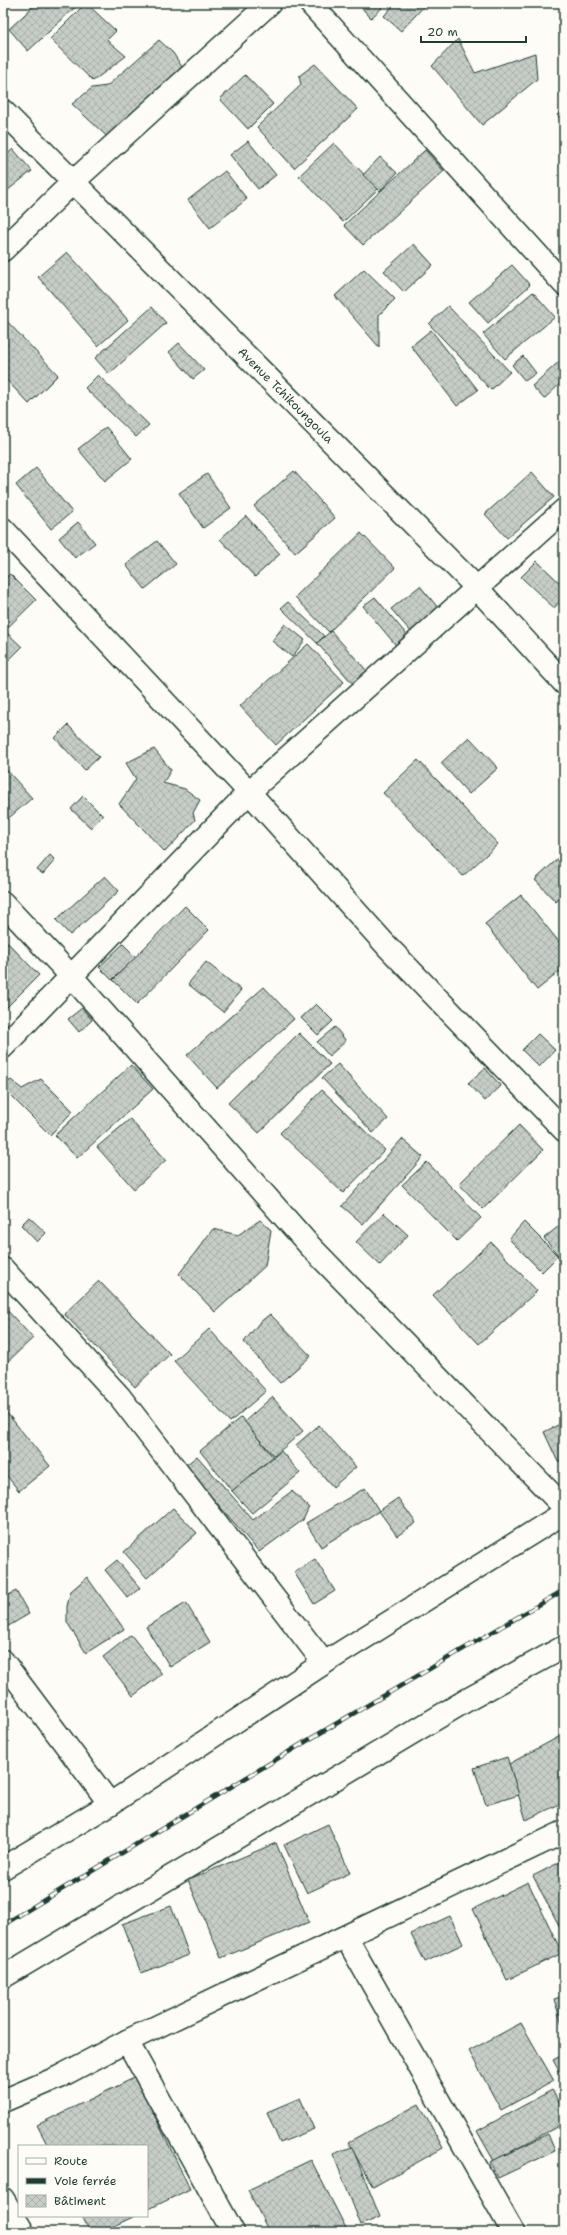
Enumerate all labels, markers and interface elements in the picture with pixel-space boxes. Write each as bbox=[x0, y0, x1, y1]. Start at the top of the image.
scale bar bbox=[421, 18, 526, 44]
text: 20 m bbox=[427, 24, 458, 40]
street label: Avenue Tchikoungoula bbox=[234, 344, 337, 447]
legend bbox=[18, 2145, 148, 2217]
text: Route bbox=[54, 2153, 88, 2169]
text: Voie ferrée bbox=[54, 2173, 117, 2189]
text: Bâtiment bbox=[54, 2193, 106, 2209]

